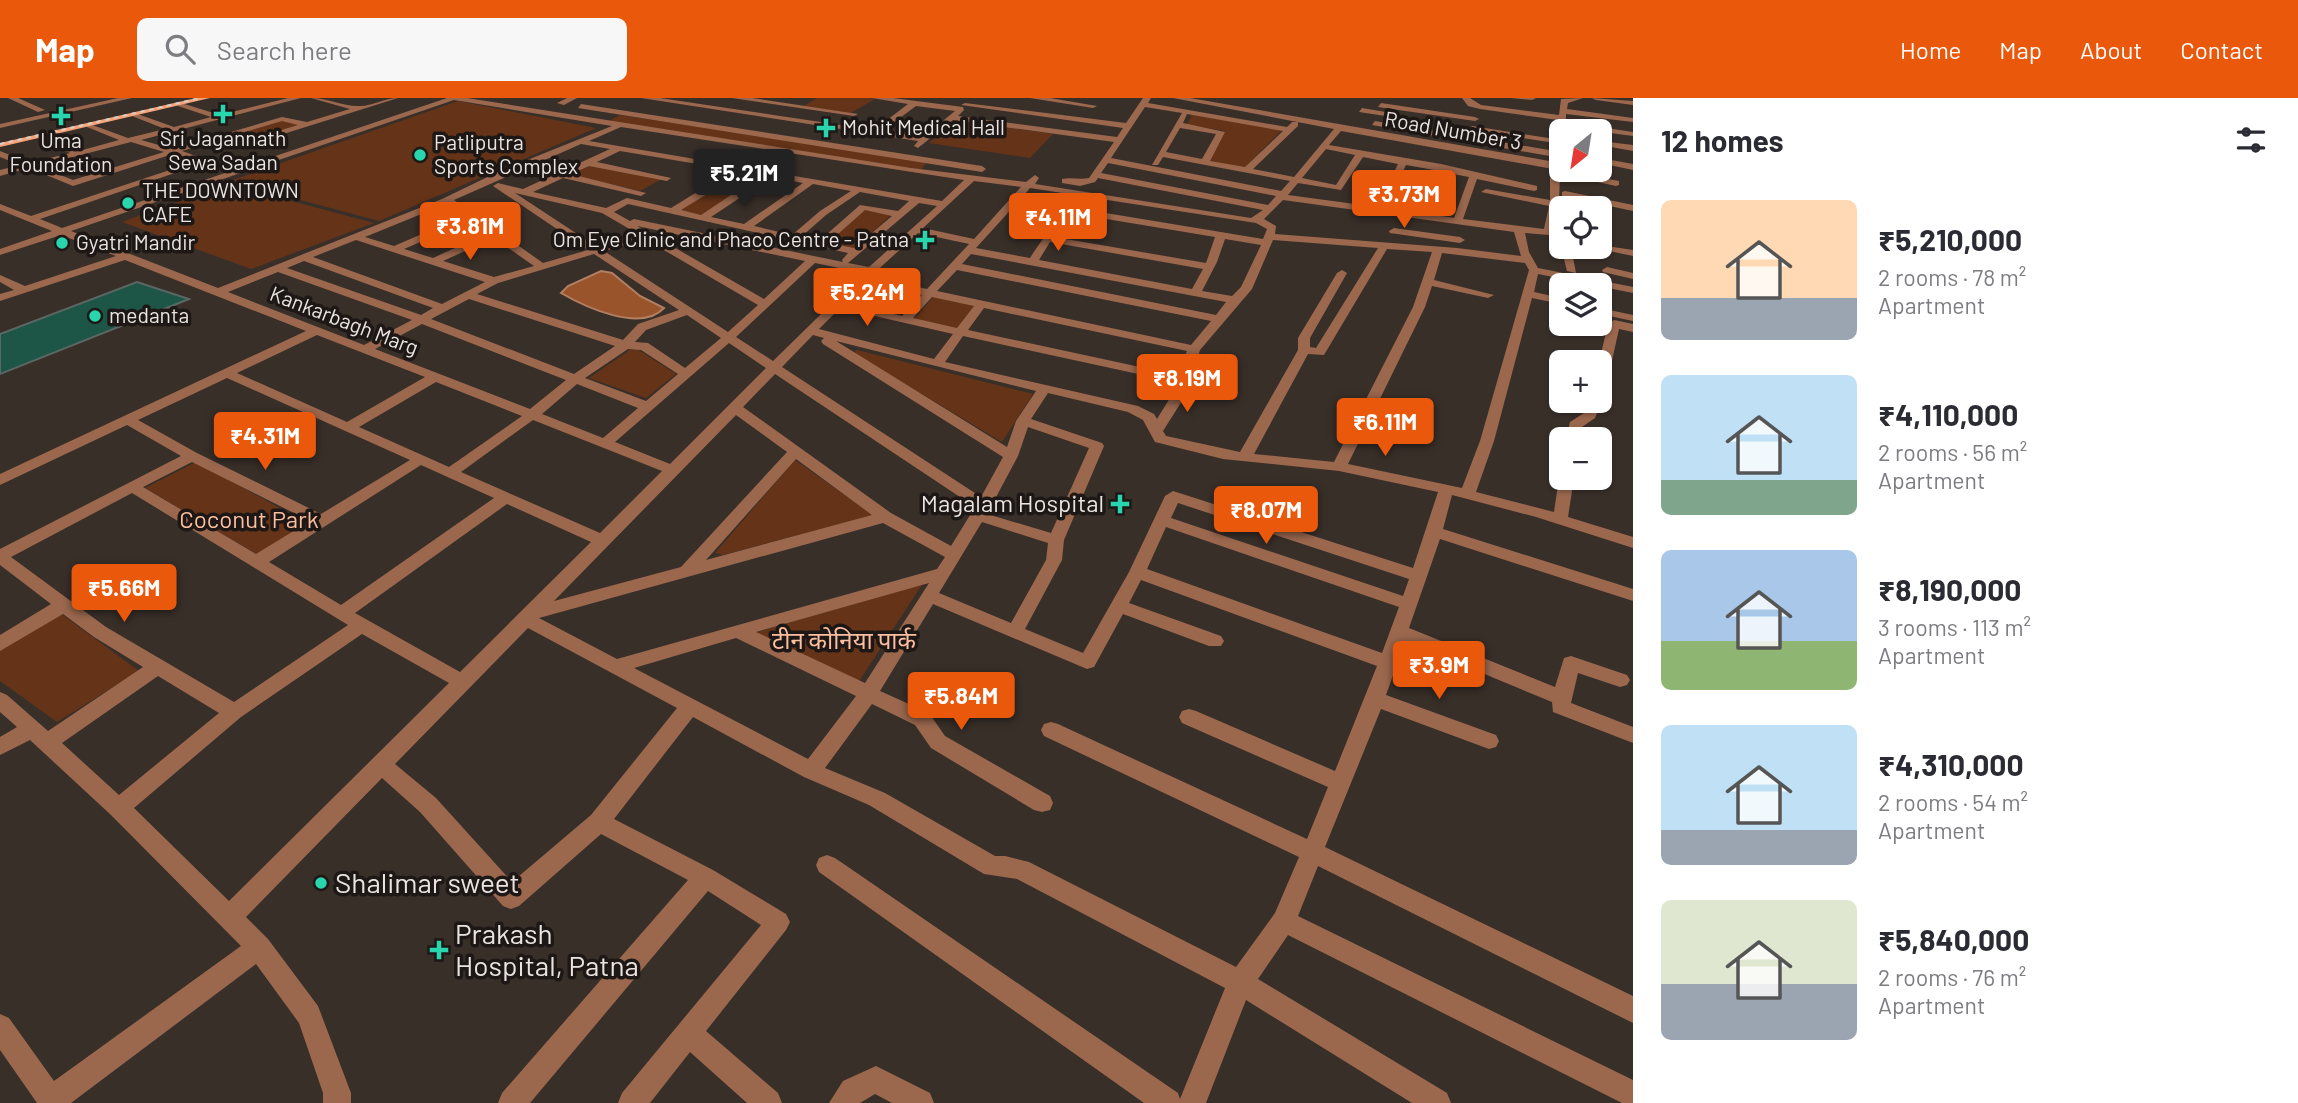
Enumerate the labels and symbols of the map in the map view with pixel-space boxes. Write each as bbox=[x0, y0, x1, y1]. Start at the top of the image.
marker: Sri Jagannath Sewa Sadan bbox=[213, 104, 233, 124]
street label: Road Number 3 bbox=[1383, 105, 1524, 154]
marker: Uma Foundation bbox=[51, 106, 71, 126]
place label: Mohit Medical Hall bbox=[842, 114, 1005, 139]
marker: Mohit Medical Hall bbox=[816, 118, 836, 138]
north arrow bbox=[1549, 119, 1612, 182]
place label: Sri Jagannath Sewa Sadan bbox=[160, 125, 286, 174]
place label: Uma Foundation bbox=[10, 127, 112, 176]
place label: Patliputra Sports Complex bbox=[434, 129, 578, 178]
marker: Patliputra Sports Complex bbox=[412, 147, 428, 163]
pin: ₹5.21M bbox=[687, 150, 801, 209]
pin: ₹3.73M bbox=[1347, 170, 1461, 230]
place label: THE DOWNTOWN CAFE bbox=[142, 177, 299, 226]
pin: ₹4.11M bbox=[1001, 194, 1115, 253]
marker: THE DOWNTOWN CAFE bbox=[120, 195, 136, 211]
pin: ₹3.81M bbox=[413, 202, 527, 262]
place label: Om Eye Clinic and Phaco Centre - Patna bbox=[553, 226, 909, 251]
place label: Gyatri Mandir bbox=[76, 229, 196, 254]
marker: Om Eye Clinic and Phaco Centre - Patna bbox=[915, 230, 935, 250]
marker: Gyatri Mandir bbox=[54, 235, 70, 251]
pin: ₹5.24M bbox=[810, 268, 924, 328]
street label: Kankarbagh Marg bbox=[267, 280, 422, 359]
place label: medanta bbox=[109, 302, 189, 327]
marker: medanta bbox=[87, 308, 103, 324]
pin: ₹8.19M bbox=[1130, 354, 1244, 414]
pin: ₹6.11M bbox=[1328, 398, 1442, 458]
pin: ₹4.31M bbox=[208, 412, 322, 472]
pin: ₹8.07M bbox=[1209, 486, 1323, 546]
place label: Magalam Hospital bbox=[921, 488, 1104, 517]
marker: Magalam Hospital bbox=[1110, 494, 1130, 514]
park label: Coconut Park bbox=[179, 504, 319, 533]
pin: ₹5.66M bbox=[67, 564, 181, 624]
park label: टीन कोनिया पार्क bbox=[772, 625, 916, 654]
pin: ₹3.9M bbox=[1390, 642, 1488, 701]
pin: ₹5.84M bbox=[904, 672, 1018, 732]
place label: Shalimar sweet bbox=[335, 865, 520, 899]
marker: Shalimar sweet bbox=[313, 875, 329, 891]
place label: Prakash Hospital, Patna bbox=[455, 916, 639, 982]
marker: Prakash Hospital, Patna bbox=[429, 940, 449, 960]

